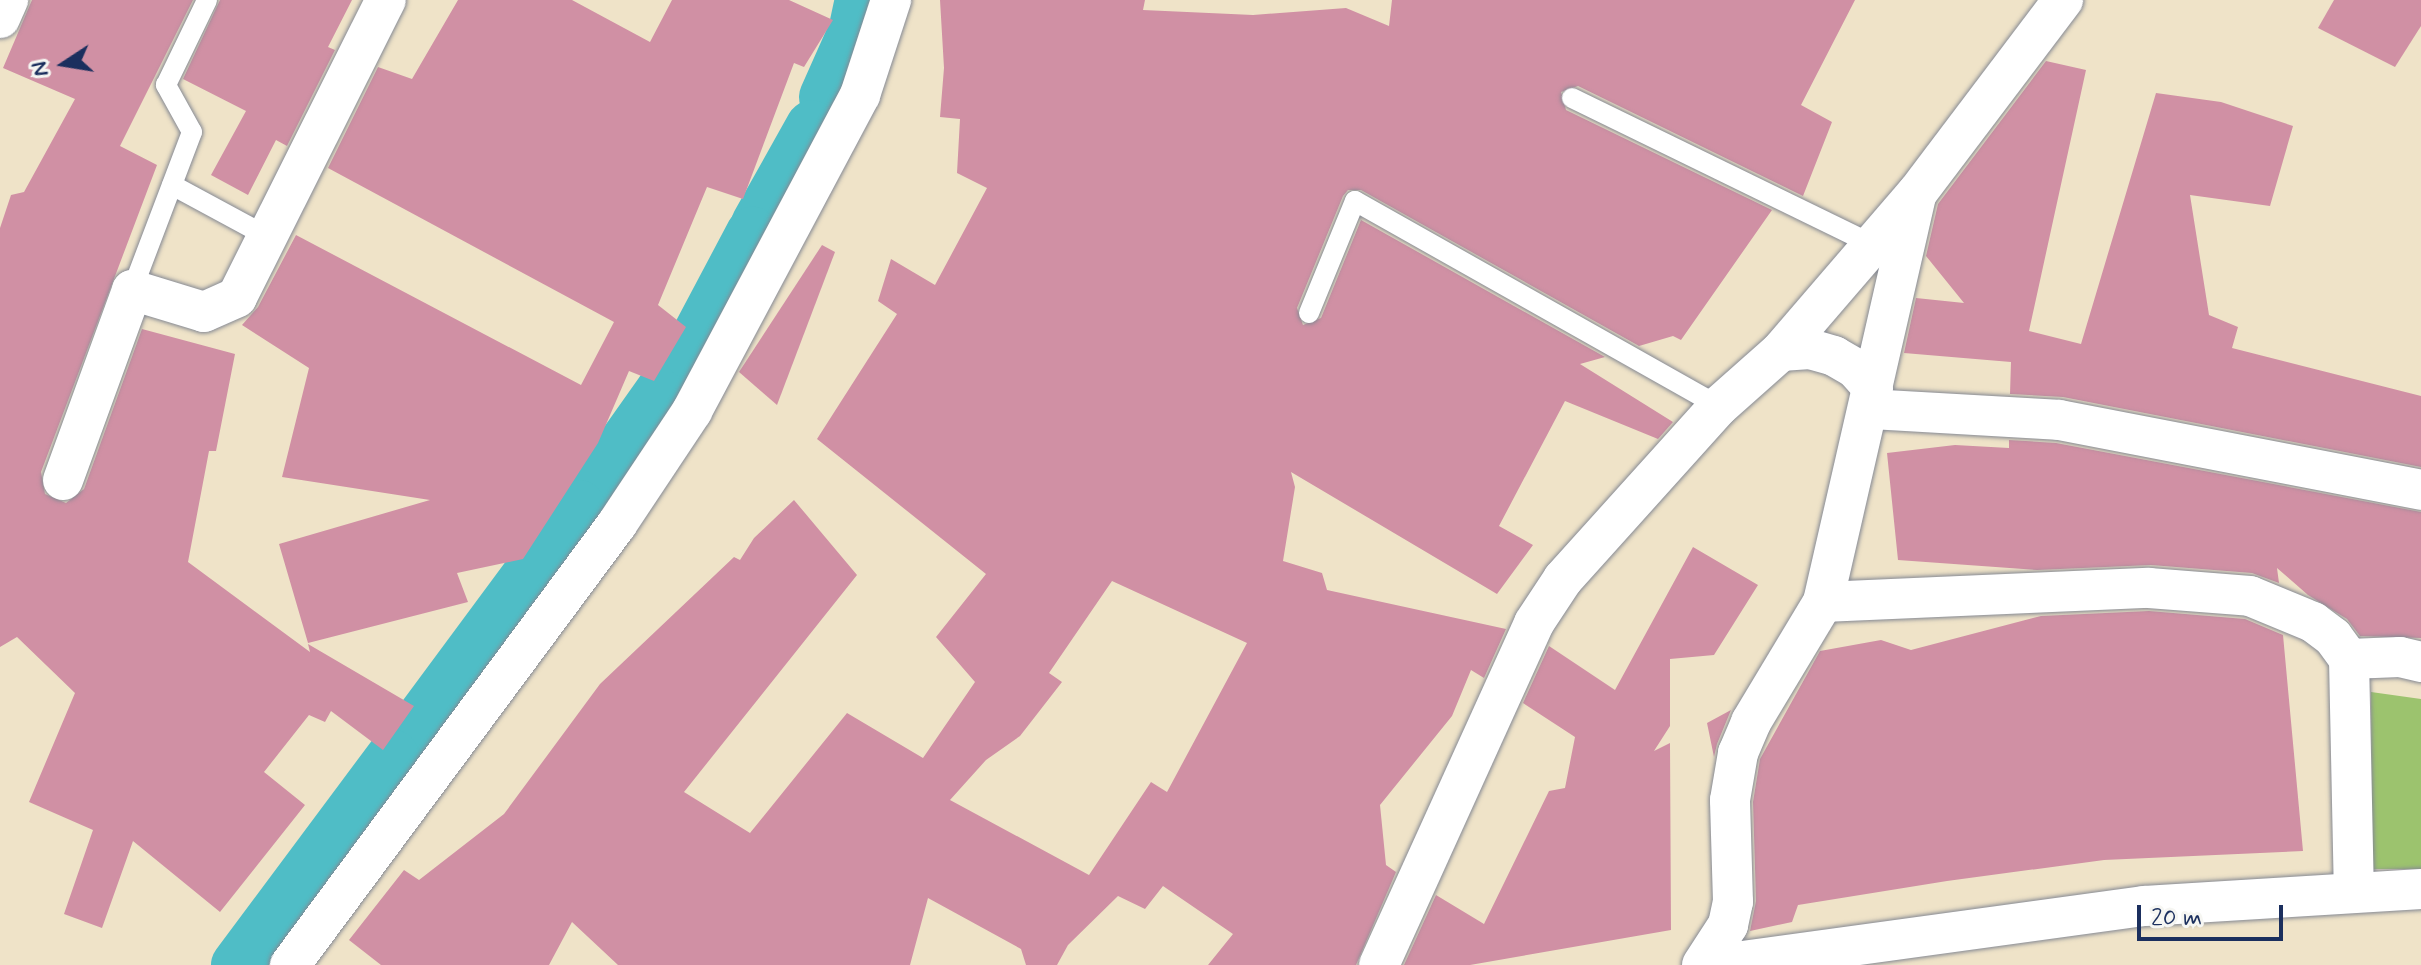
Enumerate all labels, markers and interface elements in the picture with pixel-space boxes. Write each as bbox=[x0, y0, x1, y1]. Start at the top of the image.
north arrow bbox=[24, 24, 104, 104]
text: N bbox=[25, 59, 56, 79]
scale bar bbox=[2141, 889, 2287, 939]
text: 20 m bbox=[2151, 903, 2202, 934]

